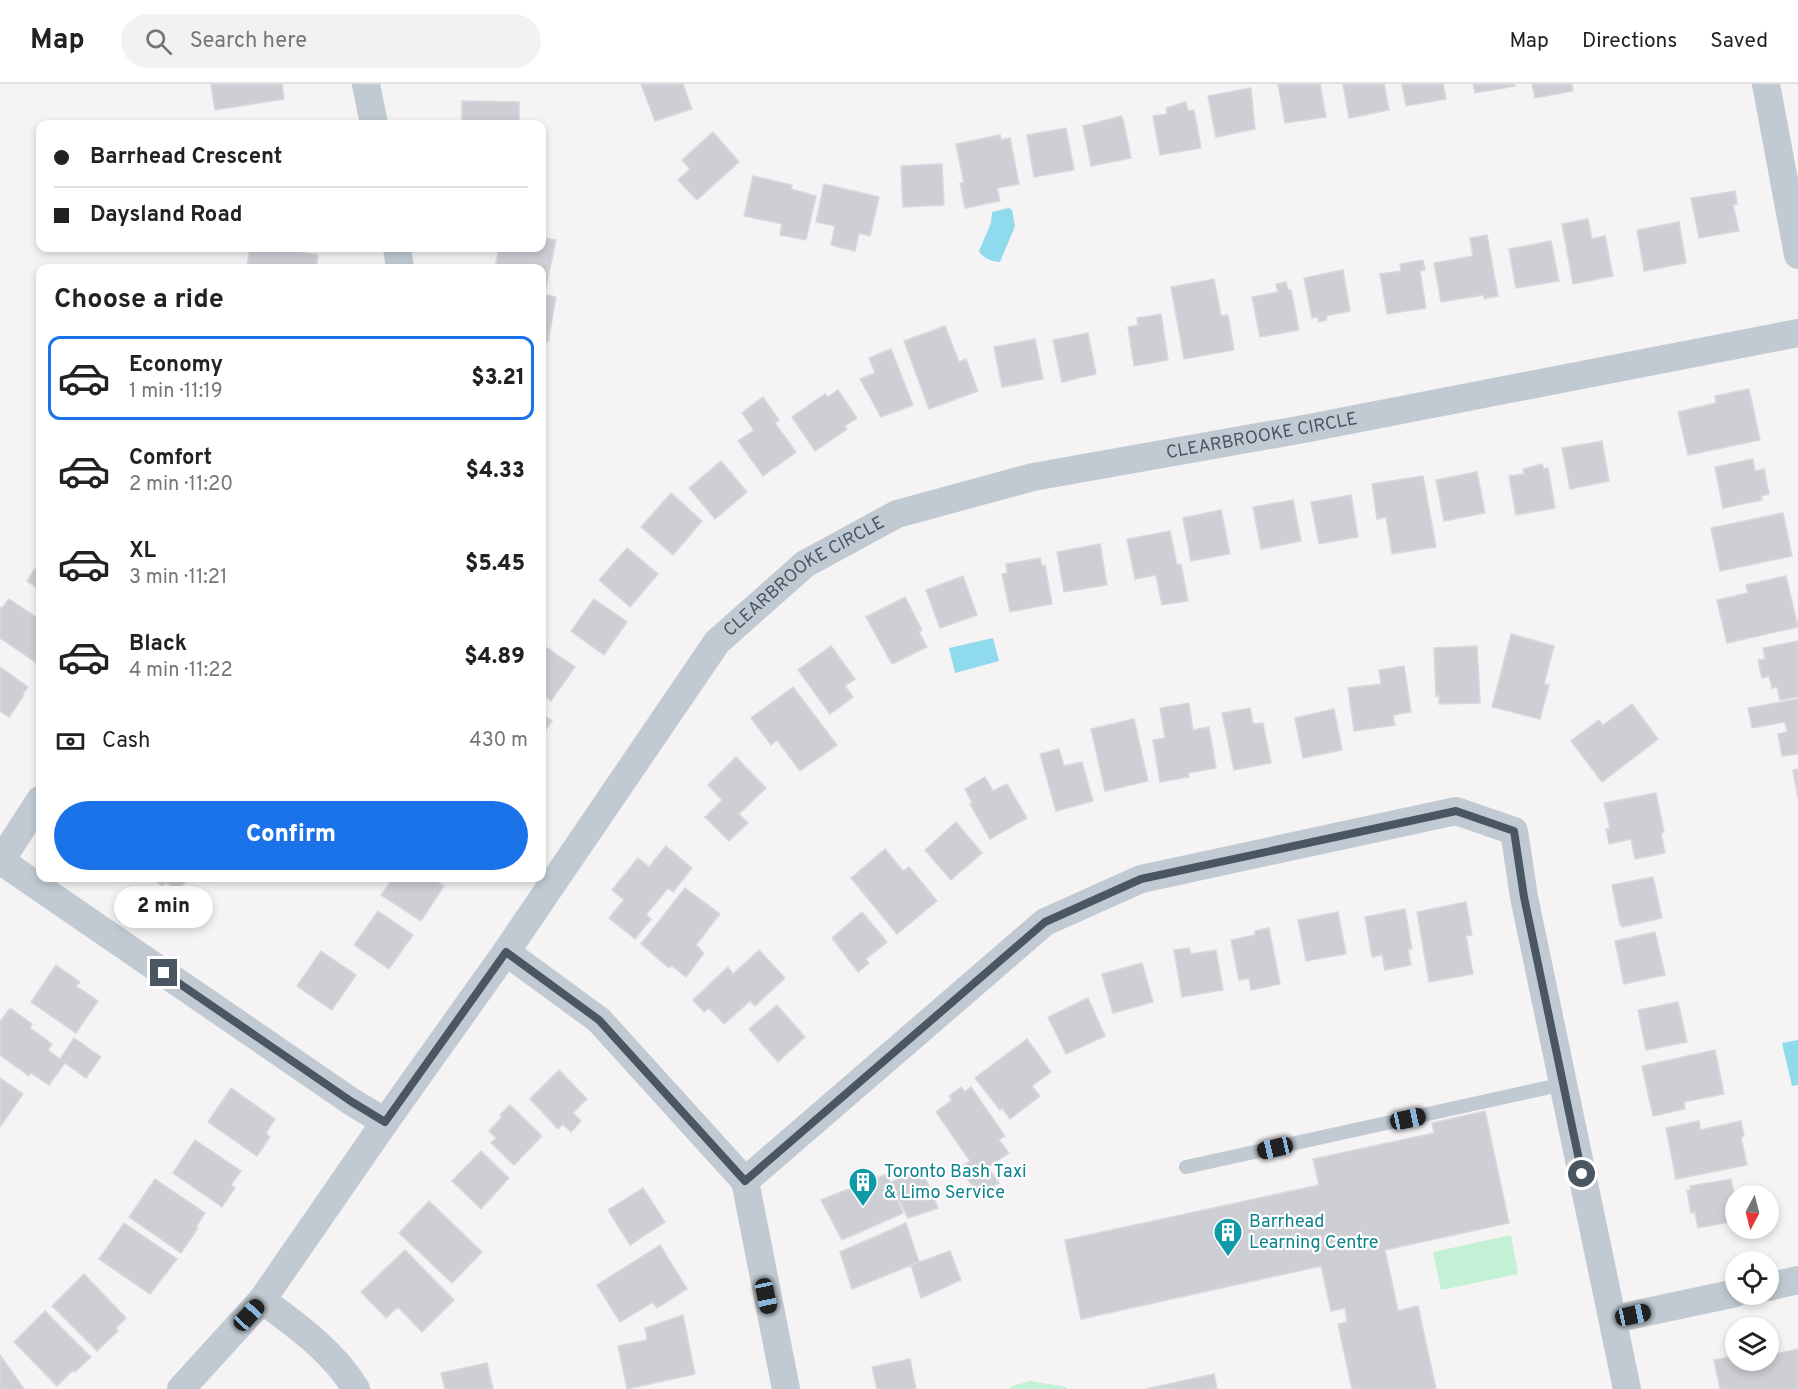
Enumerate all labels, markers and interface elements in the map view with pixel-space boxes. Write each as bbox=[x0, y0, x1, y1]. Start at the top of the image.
search box bbox=[121, 14, 541, 68]
text: Map bbox=[30, 23, 85, 59]
icon: search bbox=[142, 25, 175, 58]
text: Search here bbox=[190, 28, 307, 55]
text: Map bbox=[1509, 28, 1549, 55]
text: Directions bbox=[1582, 28, 1677, 55]
text: Saved bbox=[1710, 28, 1768, 55]
text: Barrhead Crescent bbox=[90, 144, 282, 171]
text: Daysland Road bbox=[90, 202, 242, 229]
text: Choose a ride bbox=[54, 283, 224, 317]
icon: car bbox=[57, 351, 111, 405]
text: Economy bbox=[129, 352, 223, 379]
text: $3.21 bbox=[471, 365, 525, 392]
text: 1 min · 11:19 bbox=[129, 379, 223, 405]
street label: CLEARBROOKE CIRCLE bbox=[1164, 407, 1359, 465]
icon: car bbox=[57, 444, 111, 498]
text: Comfort bbox=[129, 445, 212, 472]
text: $4.33 bbox=[466, 458, 525, 485]
text: 2 min · 11:20 bbox=[129, 472, 233, 498]
street label: CLEARBROOKE CIRCLE bbox=[719, 511, 889, 642]
icon: car bbox=[57, 537, 111, 591]
text: XL bbox=[129, 538, 156, 565]
text: $5.45 bbox=[465, 551, 525, 578]
text: 3 min · 11:21 bbox=[129, 565, 228, 591]
icon: car bbox=[57, 630, 111, 684]
text: Black bbox=[129, 631, 187, 658]
text: $4.89 bbox=[464, 644, 525, 671]
text: 4 min · 11:22 bbox=[129, 658, 233, 684]
icon: cash bbox=[54, 725, 87, 758]
text: Cash bbox=[102, 728, 151, 755]
text: 430 m bbox=[469, 728, 528, 754]
button: Confirm bbox=[54, 801, 528, 870]
callout: 2 min bbox=[114, 886, 213, 928]
text: 2 min bbox=[137, 894, 190, 920]
route end bbox=[150, 959, 177, 986]
car bbox=[1389, 1106, 1427, 1132]
car bbox=[1255, 1135, 1295, 1161]
route start bbox=[1568, 1160, 1595, 1187]
place label: Toronto Bash Taxi & Limo Service bbox=[884, 1161, 1027, 1205]
building icon: Toronto Bash Taxi & Limo Service bbox=[847, 1166, 879, 1208]
north arrow bbox=[1725, 1185, 1779, 1239]
map controls bbox=[1725, 1185, 1779, 1371]
place label: Barrhead Learning Centre bbox=[1249, 1211, 1379, 1255]
building icon: Barrhead Learning Centre bbox=[1212, 1216, 1244, 1258]
button: locate bbox=[1725, 1251, 1779, 1305]
car bbox=[753, 1277, 779, 1315]
car bbox=[230, 1296, 268, 1334]
car bbox=[1614, 1302, 1652, 1328]
button: layers bbox=[1725, 1317, 1779, 1371]

